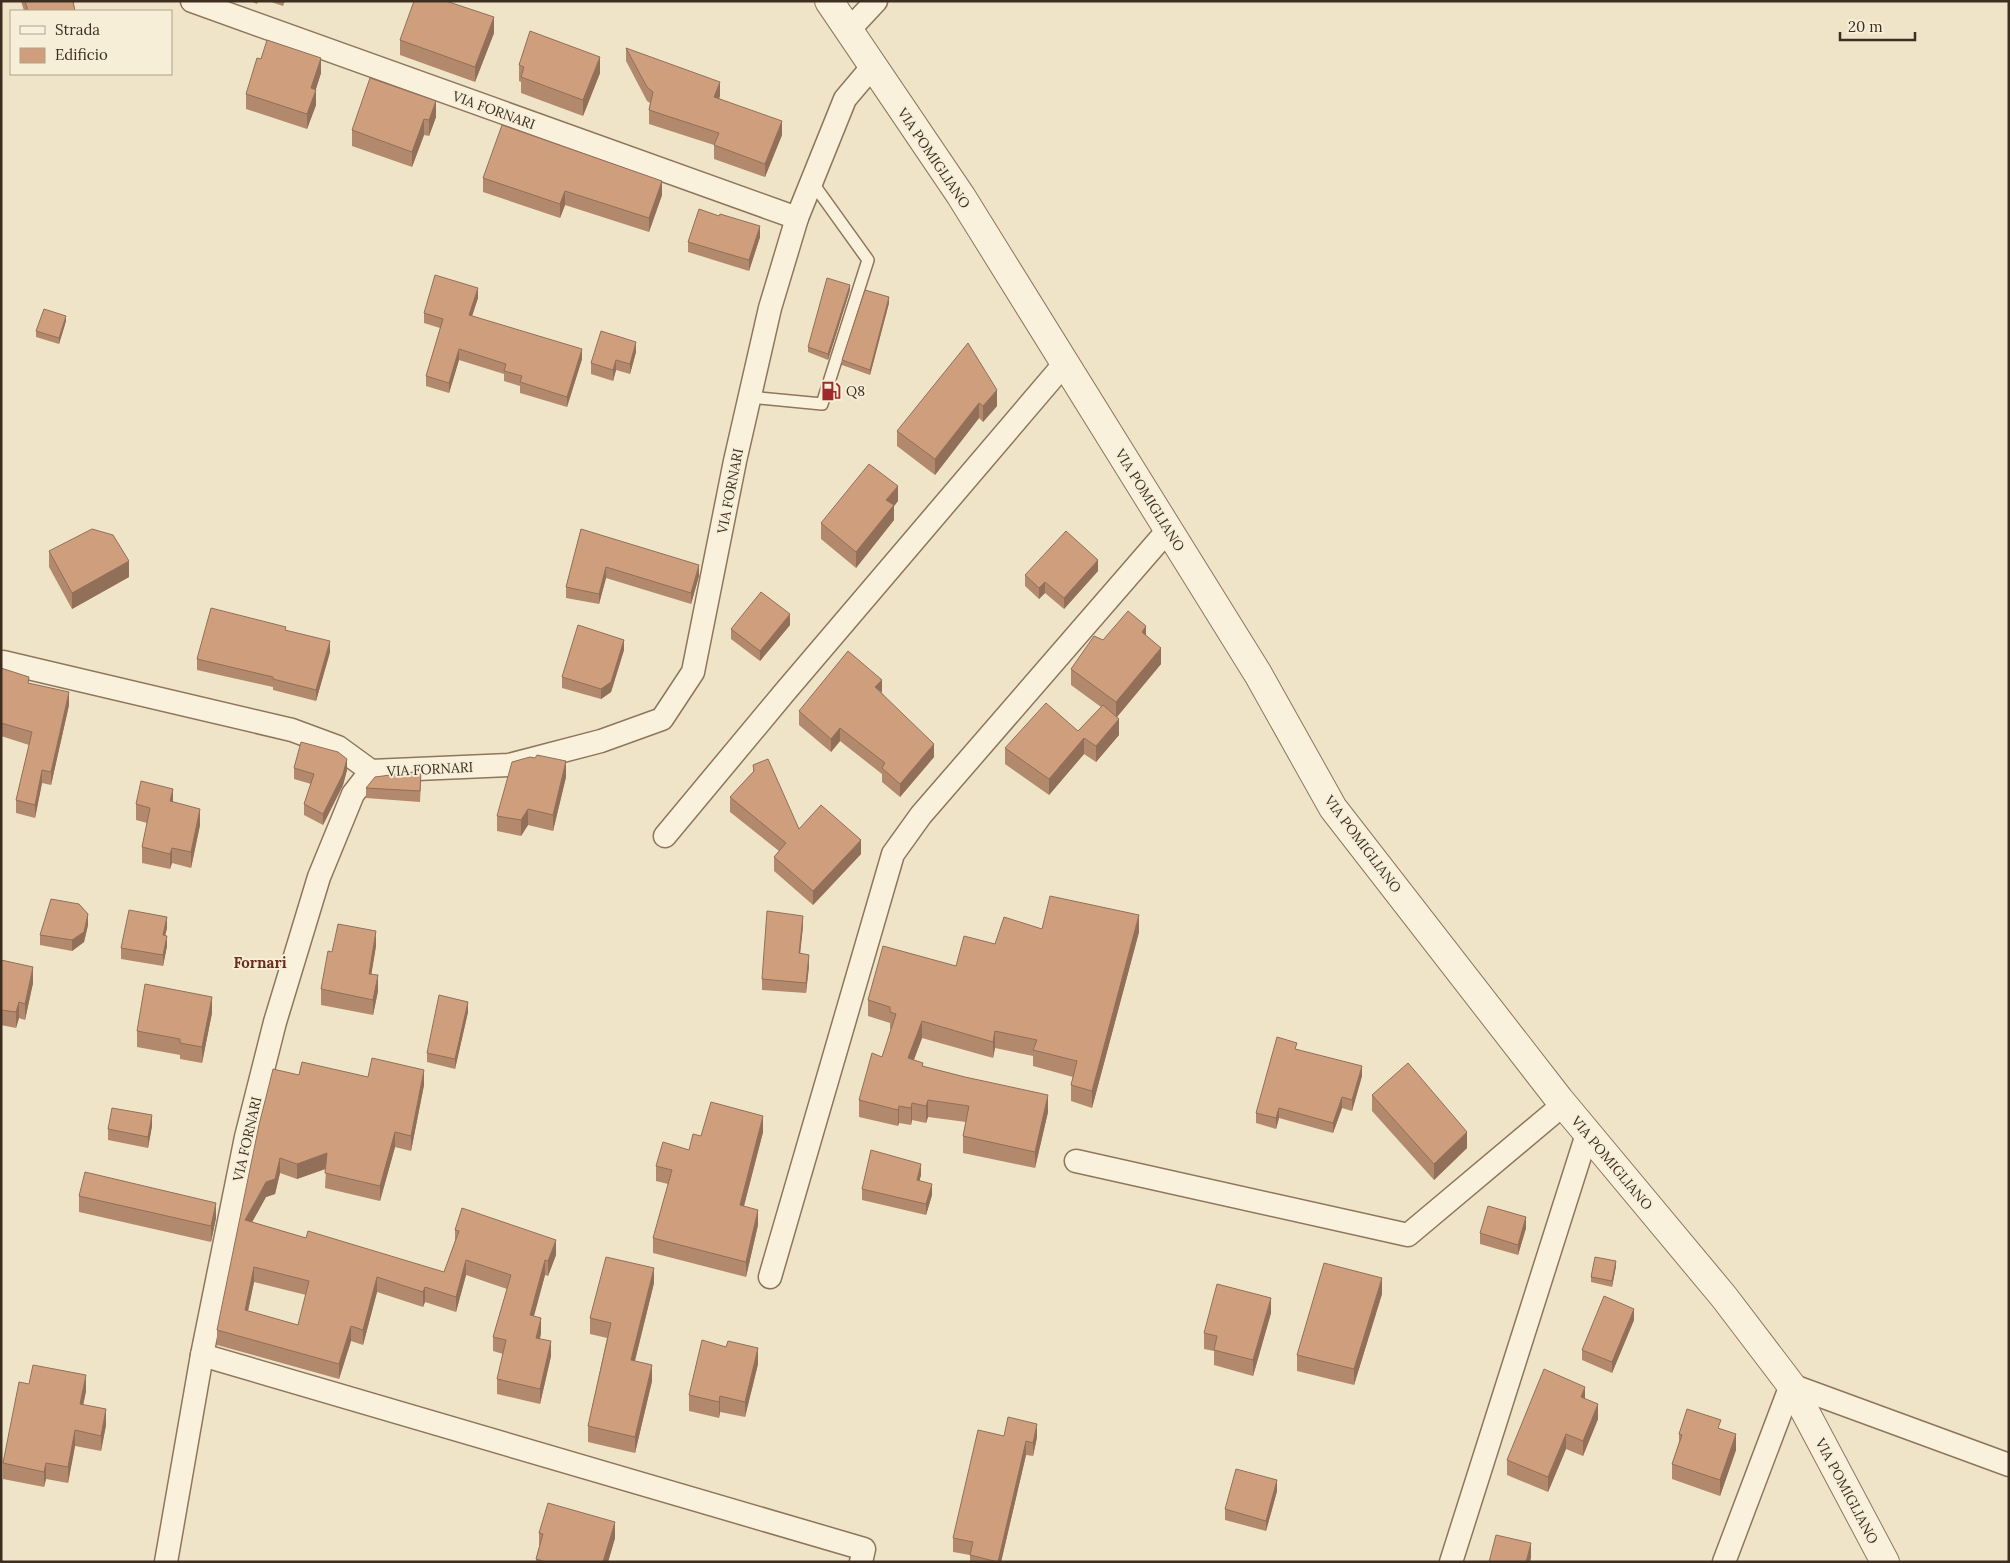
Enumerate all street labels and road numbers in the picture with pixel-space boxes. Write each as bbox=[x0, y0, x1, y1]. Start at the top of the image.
street label: VIA FORNARI bbox=[449, 86, 538, 133]
street label: VIA POMIGLIANO bbox=[893, 104, 974, 212]
street label: VIA POMIGLIANO bbox=[1111, 445, 1189, 554]
street label: VIA FORNARI bbox=[713, 447, 747, 536]
street label: VIA FORNARI bbox=[385, 758, 474, 780]
street label: VIA POMIGLIANO bbox=[1320, 791, 1405, 896]
street label: VIA FORNARI bbox=[228, 1095, 266, 1184]
street label: VIA POMIGLIANO bbox=[1567, 1112, 1657, 1214]
street label: VIA POMIGLIANO bbox=[1811, 1434, 1882, 1547]

